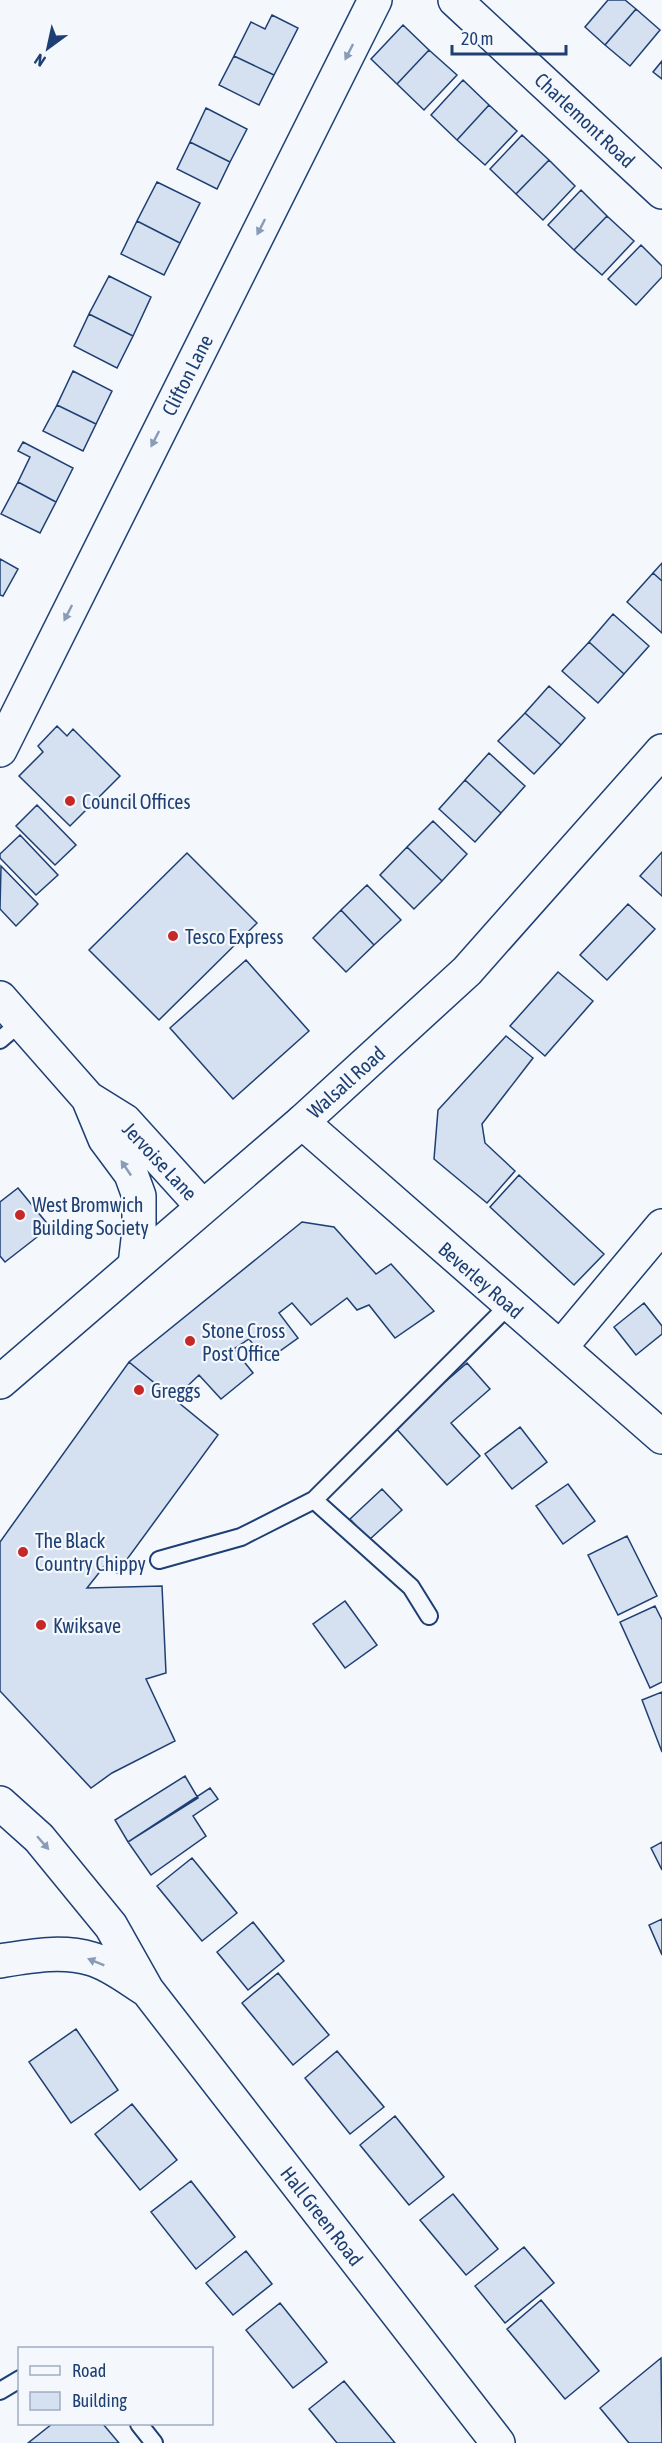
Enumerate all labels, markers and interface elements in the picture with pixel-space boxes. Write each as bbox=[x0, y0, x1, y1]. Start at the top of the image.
north arrow bbox=[18, 18, 78, 78]
scale bar bbox=[452, 18, 566, 56]
text: 20 m bbox=[461, 28, 493, 49]
one-way arrow bbox=[344, 44, 353, 61]
text: N bbox=[31, 50, 49, 71]
street label: Charlemont Road bbox=[530, 68, 640, 172]
one-way arrow bbox=[257, 218, 266, 235]
street label: Clifton Lane bbox=[157, 331, 217, 419]
one-way arrow bbox=[151, 430, 160, 447]
one-way arrow bbox=[64, 605, 73, 622]
place label: Council Offices bbox=[82, 790, 190, 813]
marker: Council Offices bbox=[63, 794, 77, 808]
place label: Tesco Express bbox=[185, 925, 283, 948]
marker: Tesco Express bbox=[166, 929, 180, 943]
street label: Walsall Road bbox=[302, 1041, 390, 1123]
street label: Jervoise Lane bbox=[118, 1117, 202, 1205]
one-way arrow bbox=[121, 1160, 132, 1176]
place label: West Bromwich Building Society bbox=[32, 1193, 149, 1239]
marker: West Bromwich Building Society bbox=[13, 1208, 27, 1222]
street label: Beverley Road bbox=[434, 1237, 528, 1323]
place label: Stone Cross Post Office bbox=[202, 1319, 285, 1365]
marker: Stone Cross Post Office bbox=[183, 1334, 197, 1348]
place label: Greggs bbox=[151, 1379, 200, 1402]
marker: Greggs bbox=[132, 1383, 146, 1397]
place label: The Black Country Chippy bbox=[35, 1529, 146, 1575]
marker: The Black Country Chippy bbox=[16, 1545, 30, 1559]
place label: Kwiksave bbox=[53, 1614, 121, 1637]
marker: Kwiksave bbox=[34, 1618, 48, 1632]
one-way arrow bbox=[36, 1835, 49, 1850]
one-way arrow bbox=[86, 1957, 104, 1967]
street label: Hall Green Road bbox=[276, 2162, 368, 2270]
legend bbox=[18, 2347, 213, 2425]
text: Road bbox=[72, 2360, 106, 2381]
text: Building bbox=[72, 2390, 127, 2411]

